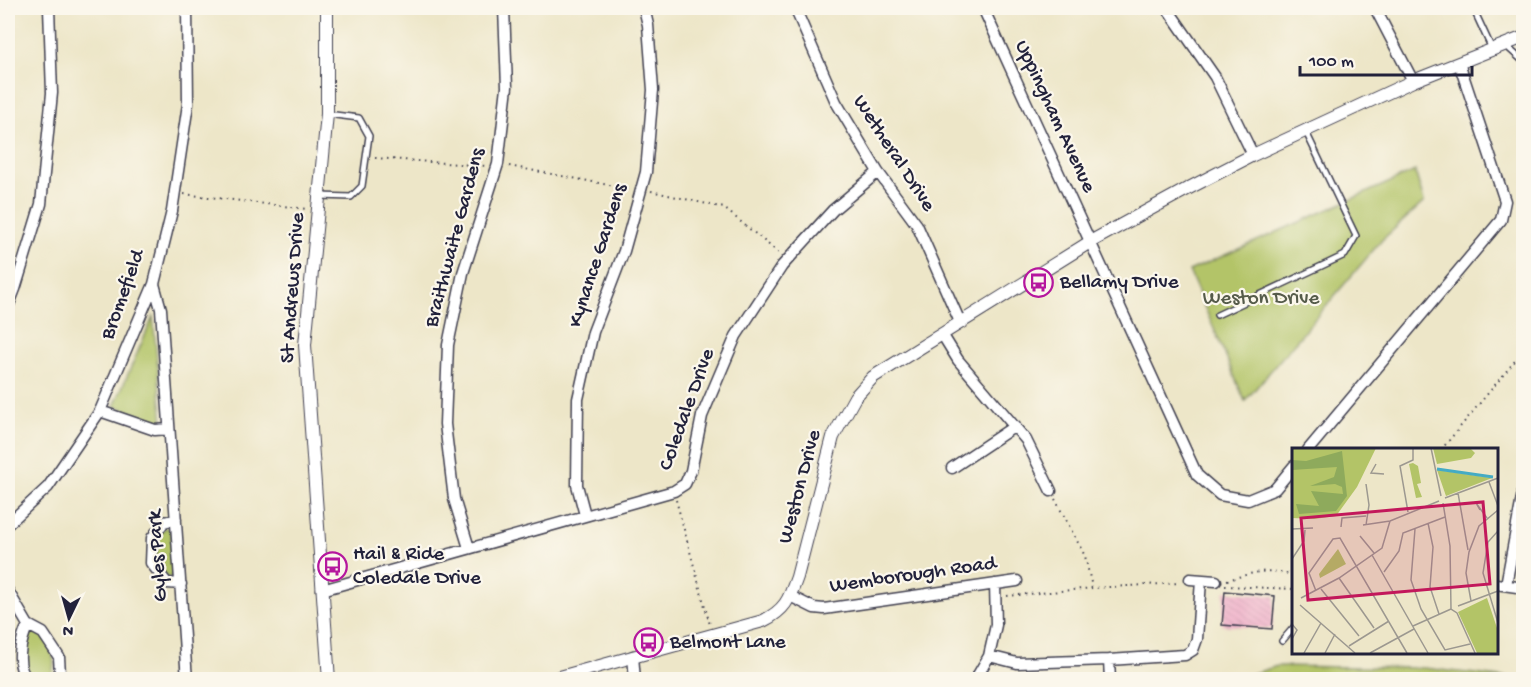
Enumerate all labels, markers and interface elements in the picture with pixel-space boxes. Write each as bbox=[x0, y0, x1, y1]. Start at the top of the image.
street label: Uppingham Avenue bbox=[1008, 37, 1101, 198]
scale bar bbox=[1300, 39, 1472, 77]
text: 100 m bbox=[1308, 52, 1354, 73]
street label: Wetheral Drive bbox=[846, 91, 941, 218]
street label: Braithwaite Gardens bbox=[420, 145, 492, 331]
street label: Kynance Gardens bbox=[564, 180, 634, 331]
street label: St Andrews Drive bbox=[276, 211, 312, 364]
street label: Bromefield bbox=[96, 245, 152, 344]
bus stop icon: Bellamy Drive bbox=[1023, 267, 1055, 299]
place label: Bellamy Drive bbox=[1059, 271, 1180, 296]
park label: Weston Drive bbox=[1203, 287, 1320, 312]
street label: Coledale Drive bbox=[654, 345, 722, 474]
street label: Weston Drive bbox=[774, 426, 828, 547]
inset map bbox=[1292, 448, 1498, 654]
street label: Gyles Park bbox=[143, 507, 175, 603]
place label: Hail & Ride Coledale Drive bbox=[353, 543, 482, 592]
bus stop icon: Hail & Ride Coledale Drive bbox=[316, 551, 348, 583]
street label: Wemborough Road bbox=[828, 552, 1000, 600]
north arrow bbox=[39, 588, 99, 648]
text: N bbox=[61, 619, 74, 639]
bus stop icon: Belmont Lane bbox=[633, 627, 665, 659]
place label: Belmont Lane bbox=[669, 631, 787, 656]

